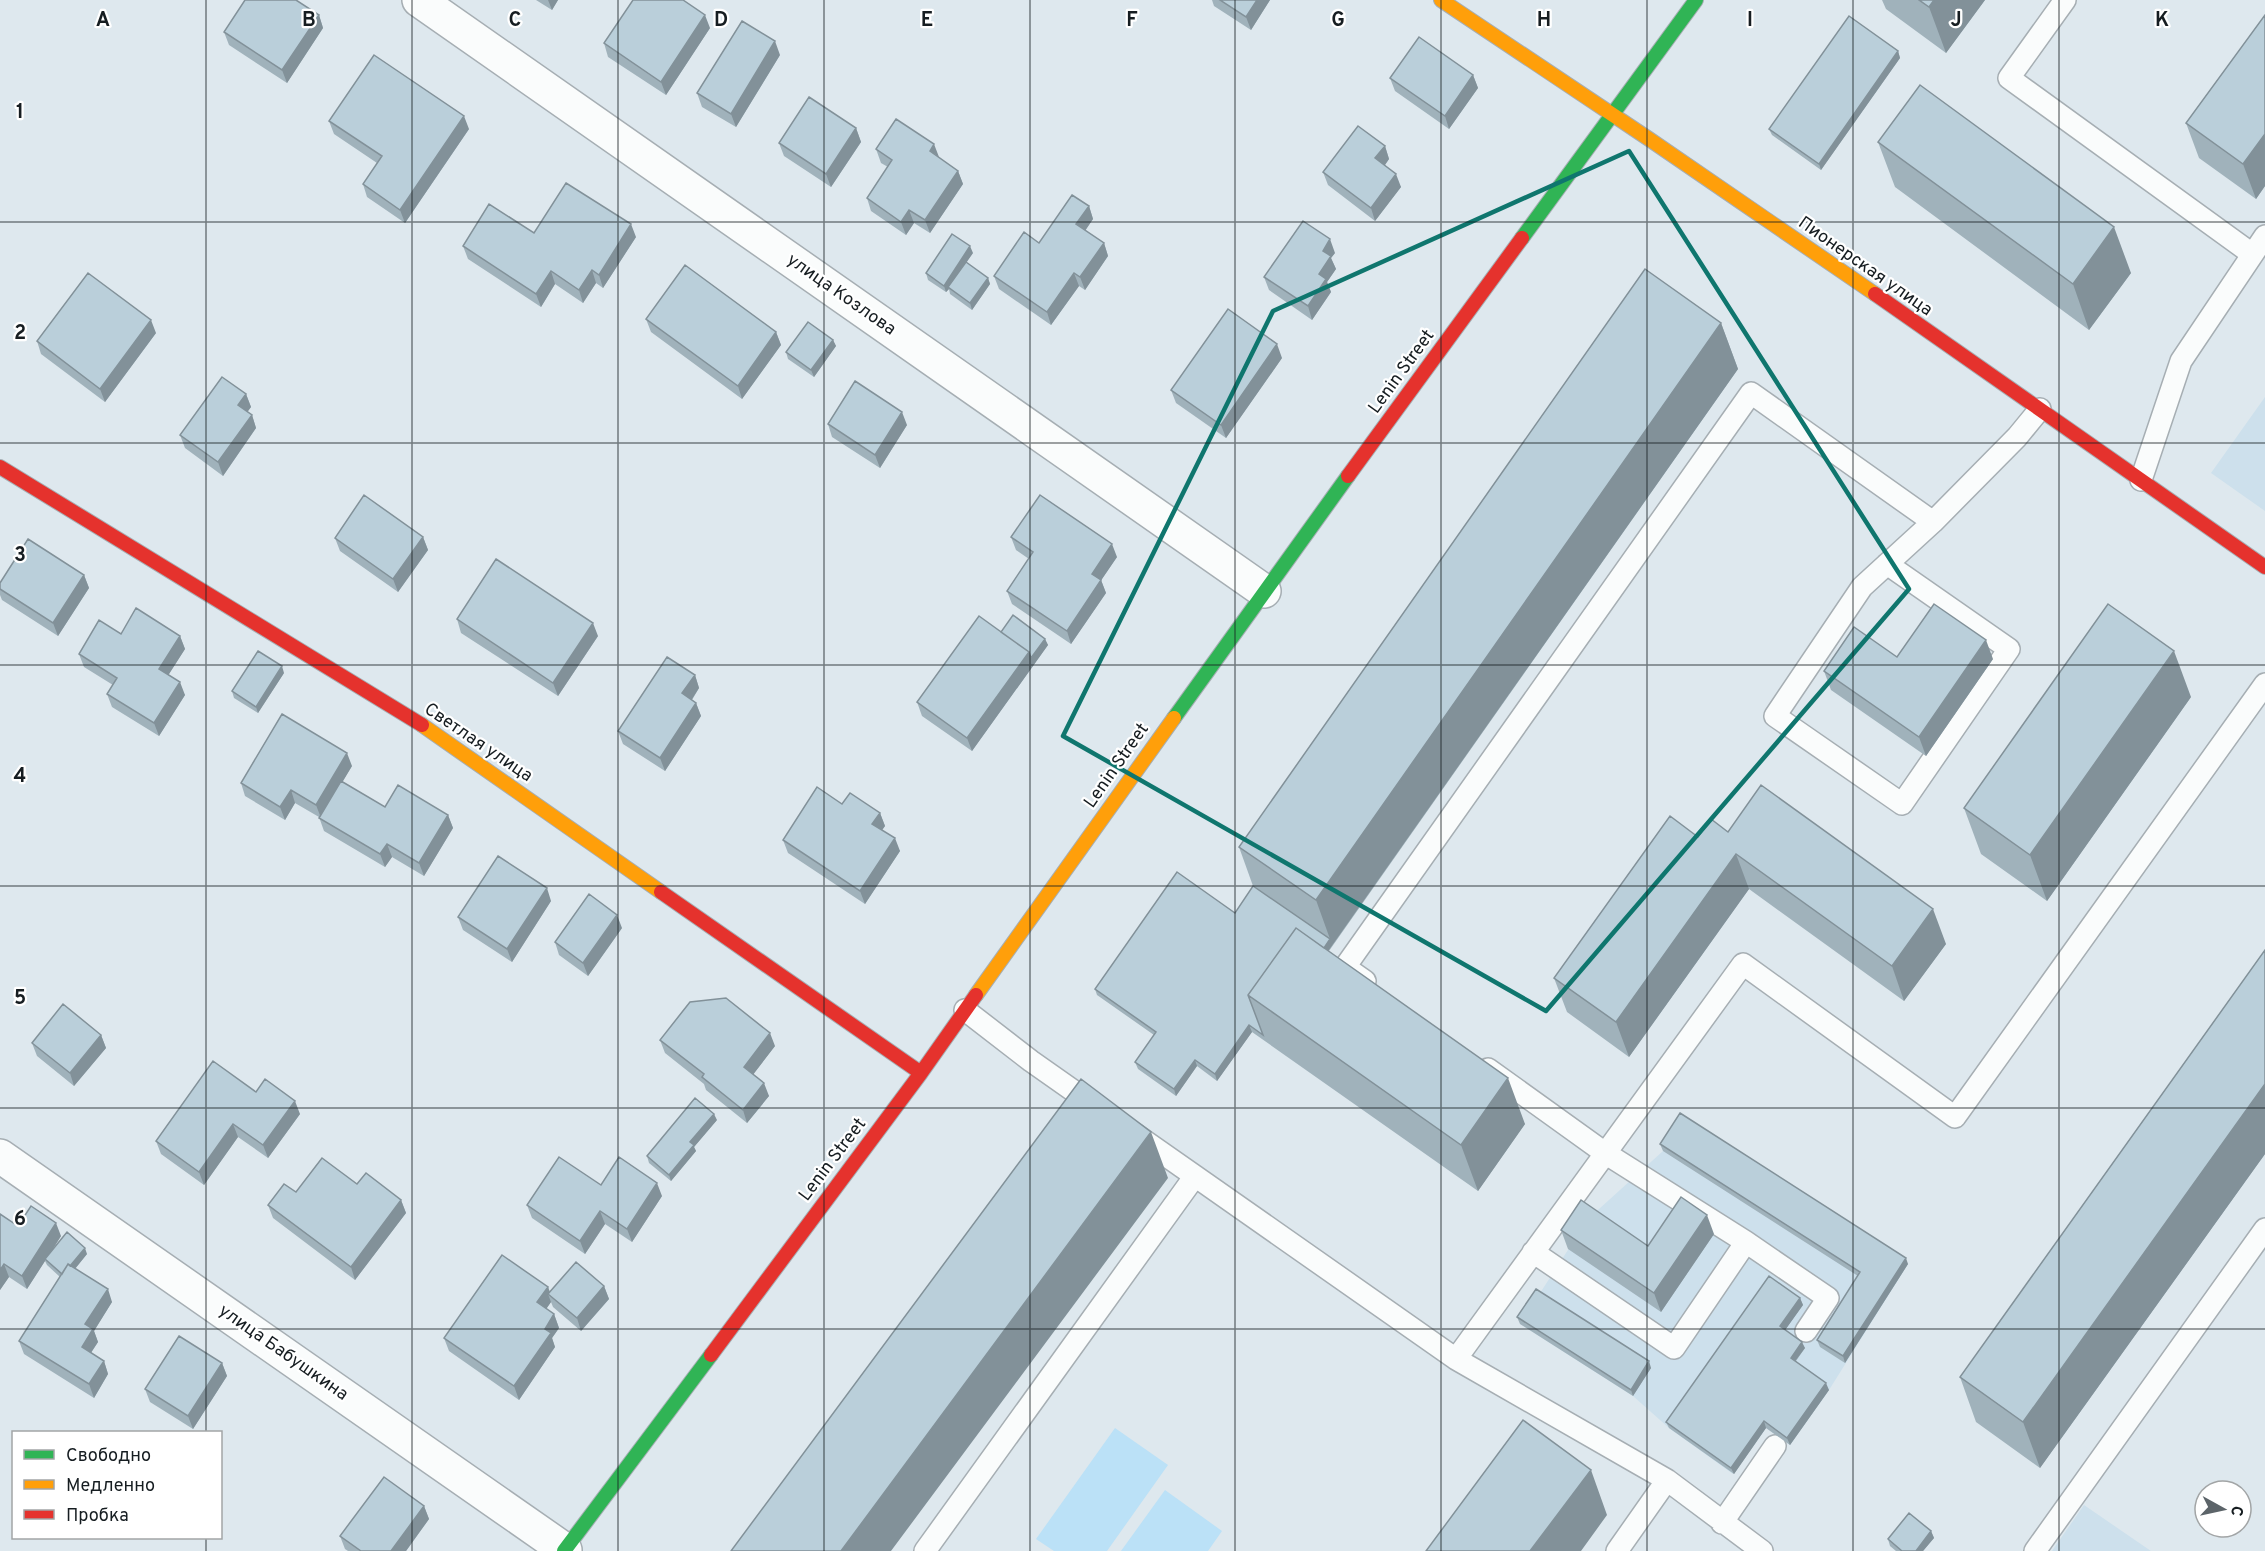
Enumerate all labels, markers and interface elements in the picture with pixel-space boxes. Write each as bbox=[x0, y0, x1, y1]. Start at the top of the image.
text: A bbox=[96, 8, 110, 34]
text: B bbox=[302, 8, 316, 34]
text: C bbox=[509, 8, 521, 34]
text: D bbox=[714, 8, 728, 34]
text: E bbox=[921, 8, 933, 34]
text: F bbox=[1126, 8, 1138, 34]
text: G bbox=[1331, 8, 1345, 34]
text: H bbox=[1537, 8, 1551, 34]
text: I bbox=[1747, 8, 1753, 34]
text: J bbox=[1950, 8, 1962, 34]
text: K bbox=[2155, 8, 2169, 34]
text: 1 bbox=[16, 100, 24, 126]
street label: Пионерская улица bbox=[1793, 212, 1937, 322]
street label: улица Козлова bbox=[782, 249, 900, 341]
text: 2 bbox=[14, 321, 26, 347]
street label: Lenin Street bbox=[1364, 325, 1440, 419]
text: 3 bbox=[14, 543, 26, 569]
street label: Светлая улица bbox=[419, 698, 537, 788]
street label: Lenin Street bbox=[1079, 719, 1155, 813]
text: 4 bbox=[14, 764, 26, 790]
text: 5 bbox=[14, 986, 26, 1012]
street label: Lenin Street bbox=[794, 1114, 872, 1206]
text: 6 bbox=[14, 1207, 26, 1233]
street label: улица Бабушкина bbox=[214, 1300, 352, 1406]
legend bbox=[12, 1431, 222, 1539]
text: Свободно bbox=[66, 1445, 151, 1468]
text: Медленно bbox=[66, 1475, 155, 1498]
north arrow bbox=[2193, 1479, 2253, 1539]
text: С bbox=[2225, 1504, 2246, 1517]
text: Пробка bbox=[66, 1505, 129, 1528]

